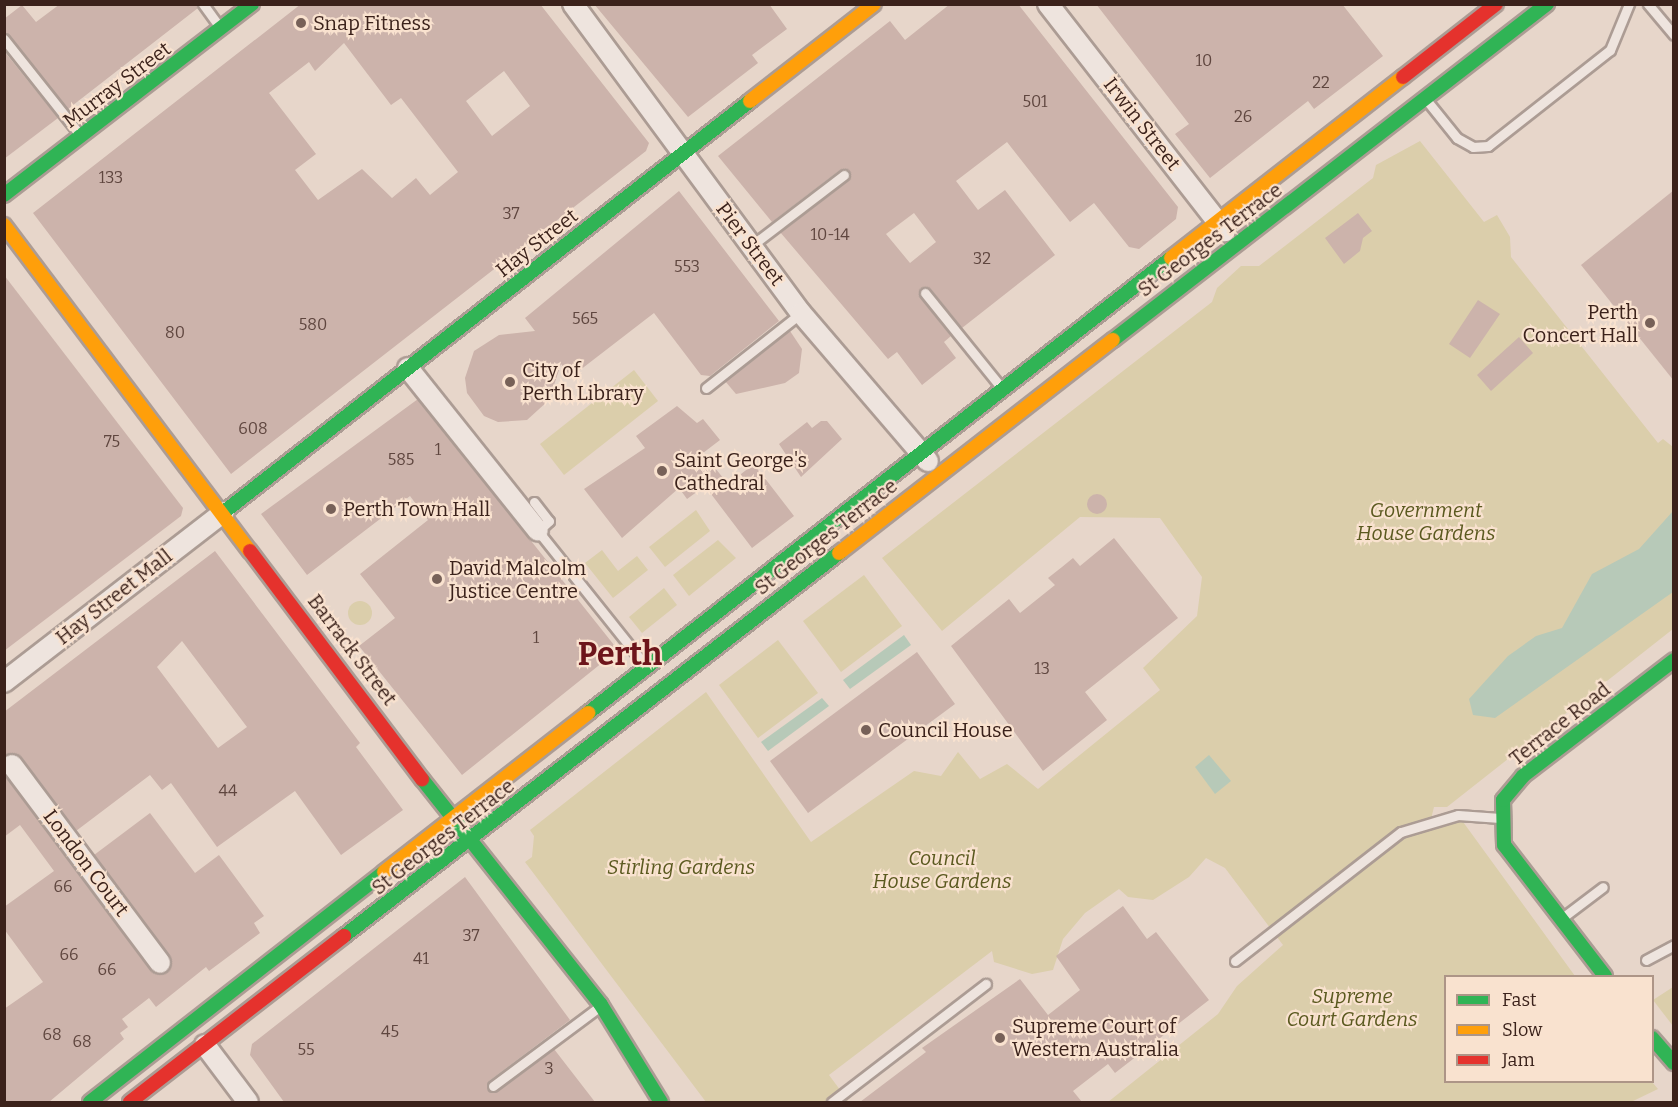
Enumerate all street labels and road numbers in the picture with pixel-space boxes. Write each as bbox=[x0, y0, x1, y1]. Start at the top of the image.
street label: Murray Street bbox=[59, 37, 175, 133]
street label: Irwin Street bbox=[1098, 73, 1186, 175]
street label: St Georges Terrace bbox=[1133, 178, 1287, 302]
street label: Pier Street bbox=[711, 198, 789, 290]
street label: Hay Street bbox=[491, 204, 583, 282]
street label: St Georges Terrace bbox=[750, 474, 902, 600]
street label: Hay Street Mall bbox=[51, 544, 177, 650]
street label: Barrack Street bbox=[302, 590, 402, 710]
street label: Terrace Road bbox=[1505, 677, 1615, 771]
street label: St Georges Terrace bbox=[367, 774, 519, 900]
street label: London Court bbox=[38, 805, 134, 921]

